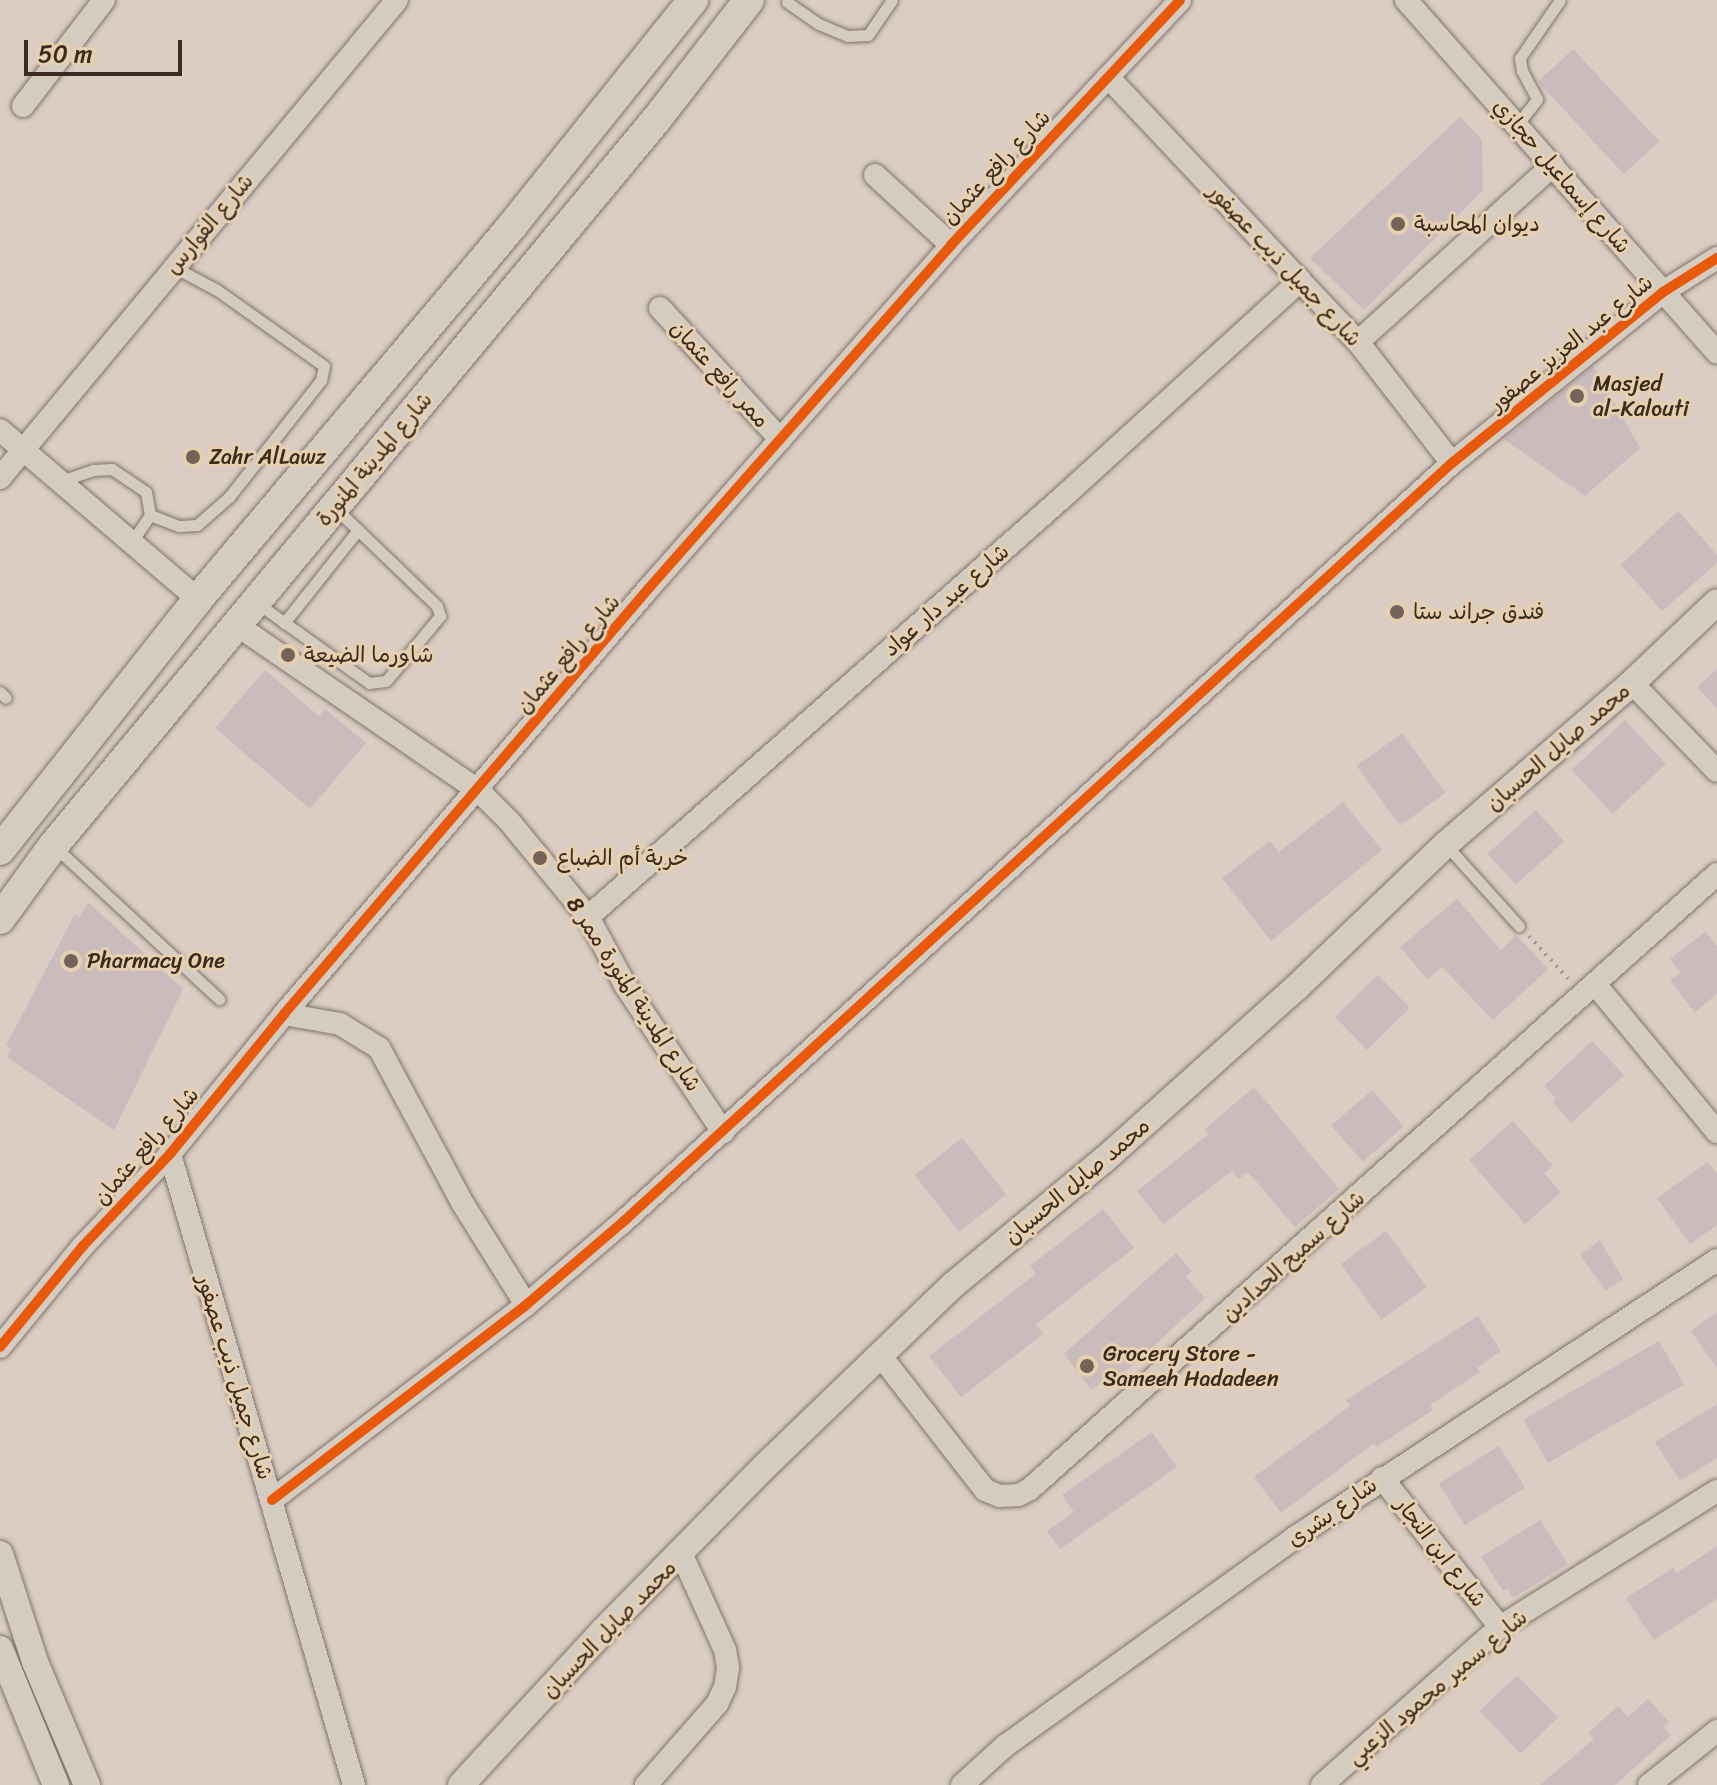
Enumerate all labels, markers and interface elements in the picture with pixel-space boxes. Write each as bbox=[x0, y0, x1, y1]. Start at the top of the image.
scale bar bbox=[28, 24, 186, 74]
text: 50 m bbox=[38, 33, 93, 75]
street label: شارع إسماعيل حجازي bbox=[1488, 93, 1636, 259]
street label: شارع رافع عثمان bbox=[936, 104, 1056, 230]
street label: شارع الفوارس bbox=[159, 168, 259, 280]
street label: شارع جميل ذيب عصفور bbox=[1203, 178, 1367, 352]
place label: ديوان المحاسبة bbox=[1414, 211, 1540, 237]
marker: ديوان المحاسبة bbox=[1389, 215, 1407, 233]
street label: شارع عبد العزيز عصفور bbox=[1484, 269, 1658, 417]
street label: ممر رافع عثمان bbox=[665, 315, 775, 433]
place label: Masjed al-Kalouti bbox=[1593, 370, 1689, 422]
street label: شارع المدينة المنورة bbox=[310, 387, 438, 531]
marker: Masjed al-Kalouti bbox=[1568, 387, 1586, 405]
place label: Zahr AlLawz bbox=[209, 444, 326, 470]
marker: Zahr AlLawz bbox=[184, 448, 202, 466]
street label: شارع عبد دار عواد bbox=[877, 538, 1015, 662]
street label: شارع رافع عثمان bbox=[510, 589, 626, 719]
place label: فندق جراند ستا bbox=[1413, 599, 1544, 625]
marker: فندق جراند ستا bbox=[1388, 603, 1406, 621]
place label: شاورما الضيعة bbox=[304, 642, 434, 668]
marker: شاورما الضيعة bbox=[279, 646, 297, 664]
street label: محمد صايل الحسبان bbox=[1481, 677, 1635, 817]
place label: خربة أم الضباع bbox=[556, 845, 688, 871]
marker: خربة أم الضباع bbox=[531, 849, 549, 867]
street label: شارع المدينة المنورة ممر 8 bbox=[561, 892, 707, 1096]
place label: Pharmacy One bbox=[87, 948, 225, 974]
marker: Pharmacy One bbox=[62, 952, 80, 970]
street label: شارع رافع عثمان bbox=[88, 1082, 204, 1210]
street label: محمد صايل الحسبان bbox=[999, 1112, 1155, 1250]
street label: شارع سميح الحدادين bbox=[1216, 1185, 1370, 1327]
street label: شارع جميل ذيب عصفور bbox=[191, 1271, 279, 1483]
place label: Grocery Store - Sameeh Hadadeen bbox=[1103, 1340, 1279, 1392]
marker: Grocery Store - Sameeh Hadadeen bbox=[1078, 1357, 1096, 1375]
street label: شارع بشرى bbox=[1282, 1471, 1382, 1553]
street label: شارع ابن النجار bbox=[1390, 1492, 1492, 1612]
street label: محمد صايل الحسبان bbox=[536, 1554, 682, 1704]
street label: شارع سمير محمود الزعبي bbox=[1341, 1604, 1533, 1770]

